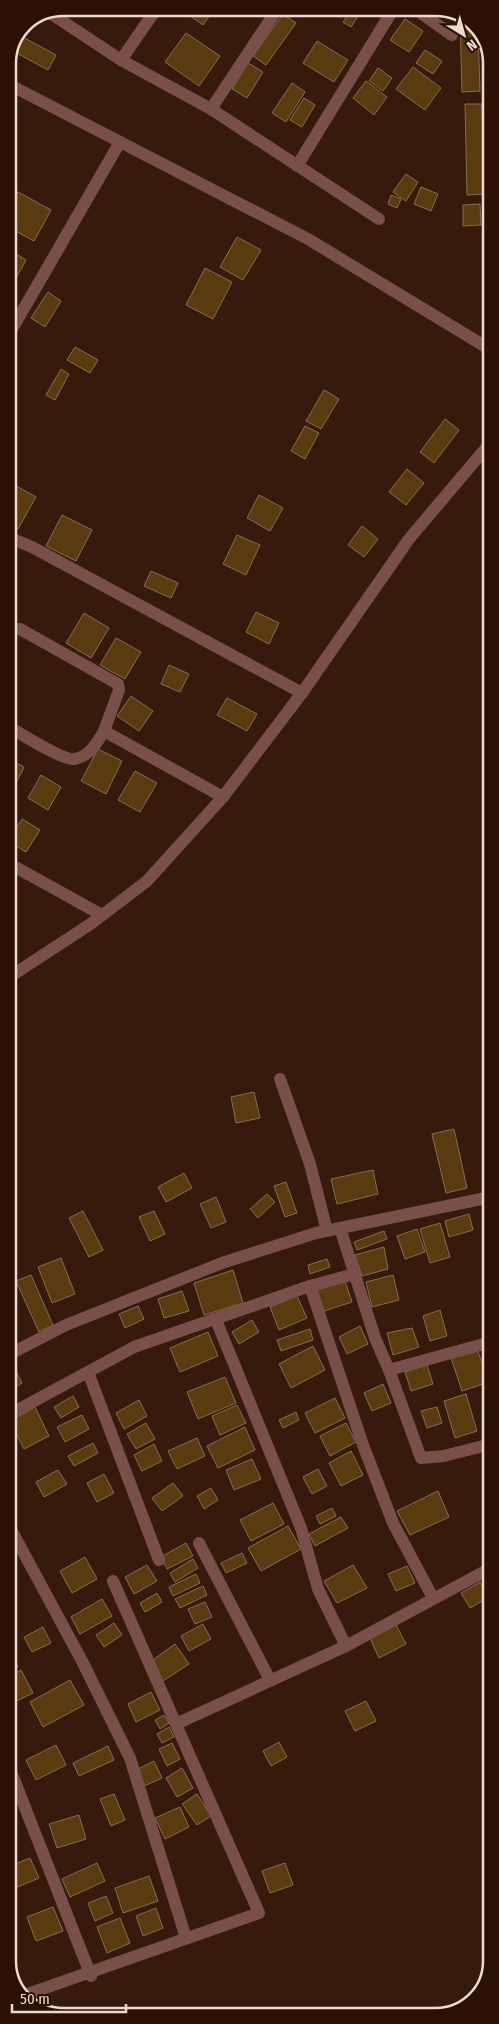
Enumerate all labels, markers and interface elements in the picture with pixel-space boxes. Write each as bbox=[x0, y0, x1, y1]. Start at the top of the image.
north arrow bbox=[439, 10, 489, 60]
text: N bbox=[463, 36, 480, 54]
scale bar bbox=[12, 1982, 126, 2014]
text: 50 m bbox=[20, 1990, 50, 2008]

